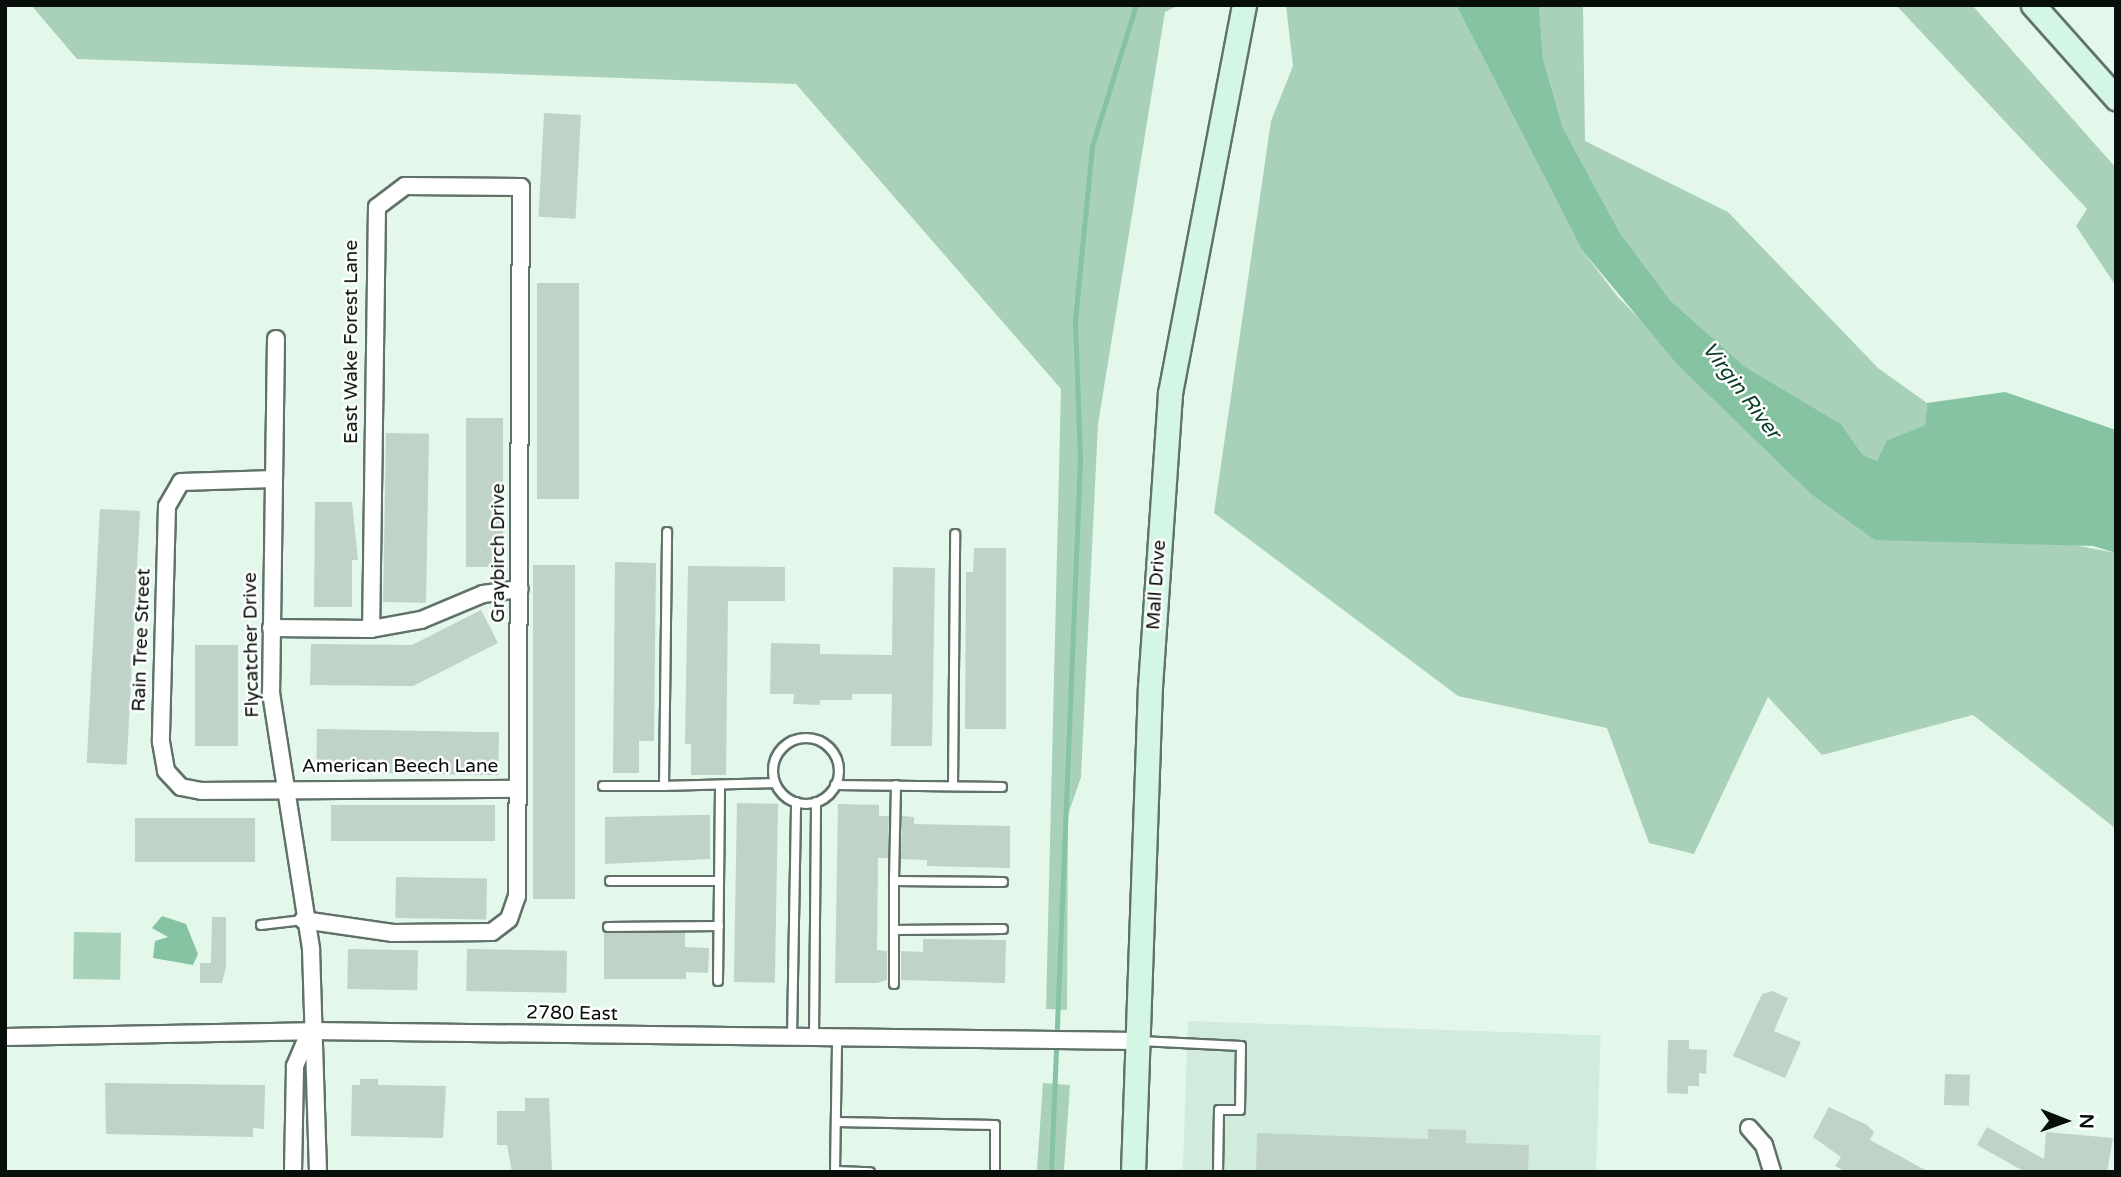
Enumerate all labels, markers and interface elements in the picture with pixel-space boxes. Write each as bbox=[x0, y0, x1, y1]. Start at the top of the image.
street label: East Wake Forest Lane bbox=[341, 240, 363, 444]
water label: Virgin River bbox=[1696, 337, 1786, 445]
street label: Graybirch Drive bbox=[488, 483, 510, 623]
street label: Mall Drive bbox=[1142, 539, 1172, 631]
street label: Rain Tree Street bbox=[128, 568, 156, 712]
street label: Flycatcher Drive bbox=[239, 572, 265, 718]
street label: American Beech Lane bbox=[302, 756, 498, 778]
street label: 2780 East bbox=[526, 1002, 618, 1026]
north arrow bbox=[2030, 1086, 2100, 1156]
text: N bbox=[2075, 1114, 2097, 1129]

